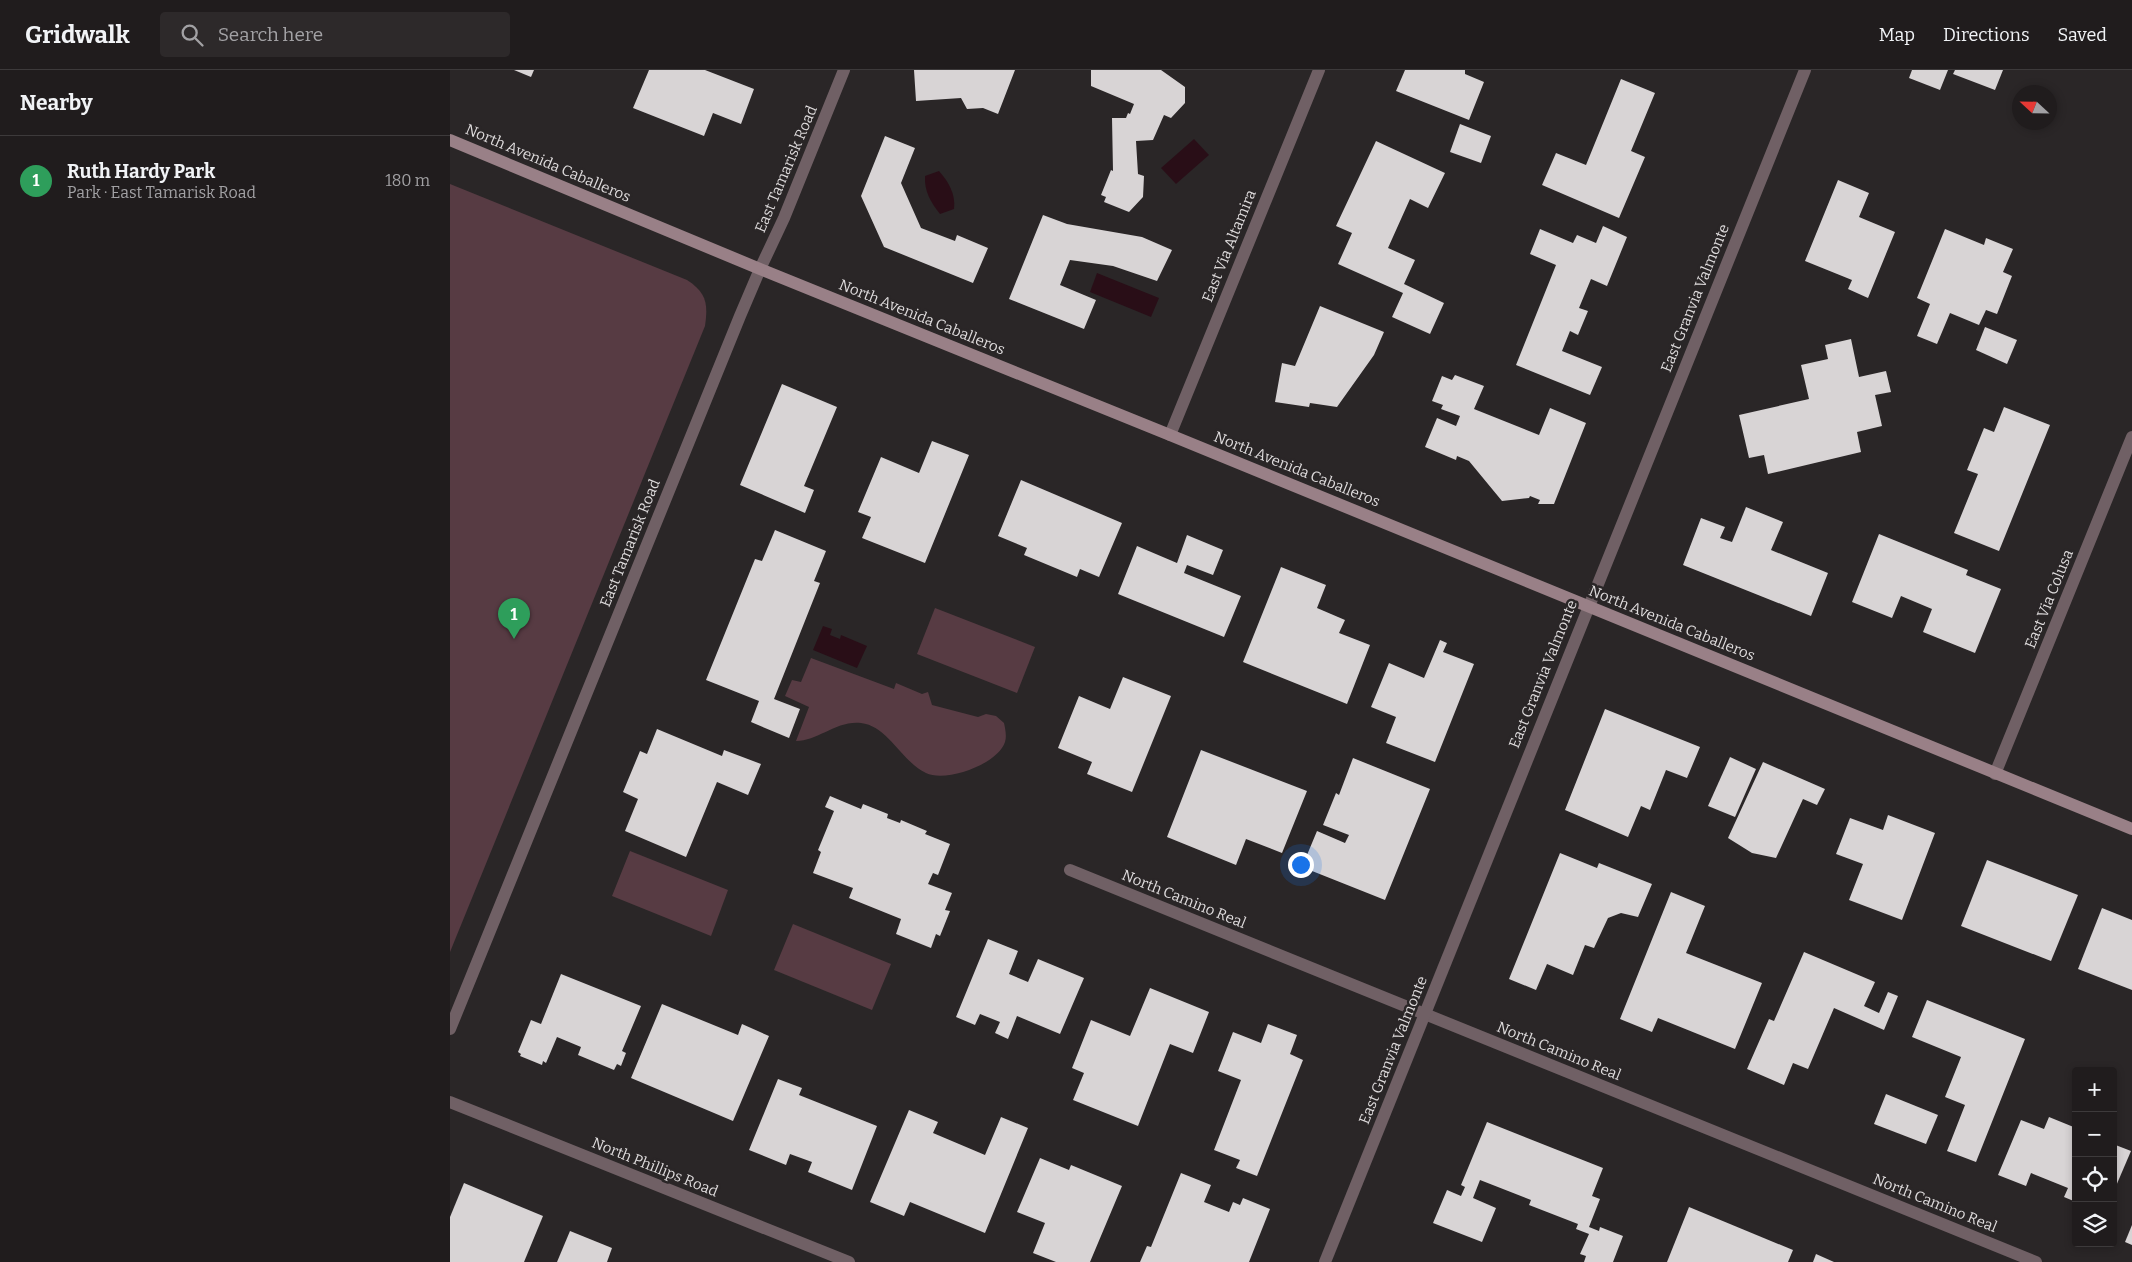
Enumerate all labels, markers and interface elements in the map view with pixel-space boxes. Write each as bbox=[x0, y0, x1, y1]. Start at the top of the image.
search box bbox=[160, 12, 510, 57]
text: Gridwalk bbox=[25, 21, 130, 49]
icon: search bbox=[178, 21, 206, 49]
text: Search here bbox=[218, 23, 323, 46]
text: Map bbox=[1879, 24, 1915, 46]
text: Directions bbox=[1943, 24, 2030, 46]
text: Saved bbox=[2058, 24, 2107, 46]
north arrow bbox=[2012, 85, 2057, 130]
text: Nearby bbox=[20, 90, 93, 116]
street label: East Tamarisk Road bbox=[751, 103, 821, 235]
street label: North Avenida Caballeros bbox=[463, 120, 633, 206]
text: Ruth Hardy Park bbox=[67, 160, 215, 183]
text: 1 bbox=[33, 171, 39, 190]
text: 180 m bbox=[385, 171, 430, 190]
text: Park · East Tamarisk Road bbox=[67, 183, 256, 202]
street label: East Via Altamira bbox=[1198, 187, 1260, 305]
street label: East Granvia Valmonte bbox=[1657, 221, 1733, 375]
street label: North Avenida Caballeros bbox=[836, 275, 1008, 359]
street label: North Avenida Caballeros bbox=[1211, 427, 1383, 511]
street label: East Tamarisk Road bbox=[596, 476, 664, 610]
street label: East Via Colusa bbox=[2021, 547, 2077, 651]
street label: North Avenida Caballeros bbox=[1586, 581, 1758, 665]
street label: East Granvia Valmonte bbox=[1505, 597, 1581, 751]
pin: 1 bbox=[498, 598, 530, 639]
your location bbox=[1288, 852, 1314, 878]
street label: North Camino Real bbox=[1119, 866, 1249, 932]
street label: East Granvia Valmonte bbox=[1355, 973, 1431, 1127]
street label: North Camino Real bbox=[1494, 1018, 1624, 1084]
map controls bbox=[2072, 1067, 2117, 1247]
button: + bbox=[2072, 1067, 2117, 1112]
button: − bbox=[2072, 1112, 2117, 1157]
street label: North Phillips Road bbox=[589, 1133, 721, 1201]
button: locate bbox=[2072, 1157, 2117, 1202]
street label: North Camino Real bbox=[1870, 1170, 2000, 1236]
button: layers bbox=[2072, 1202, 2117, 1247]

